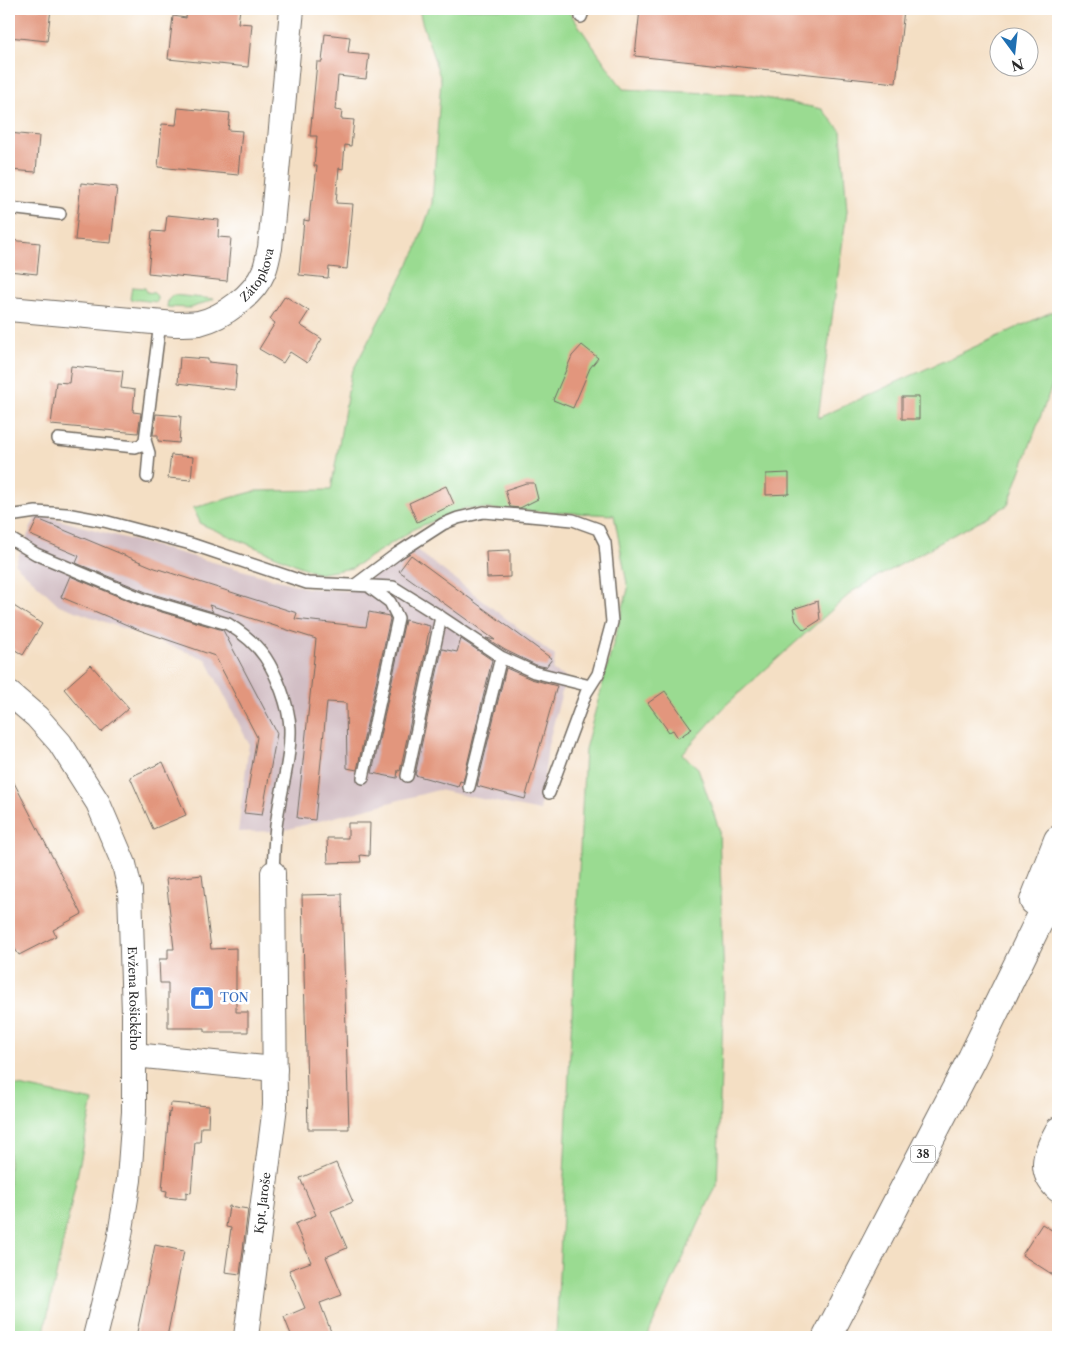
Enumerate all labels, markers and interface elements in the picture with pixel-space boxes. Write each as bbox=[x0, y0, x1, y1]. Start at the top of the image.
north arrow bbox=[990, 28, 1040, 78]
text: N bbox=[1009, 54, 1026, 75]
street label: Zátopkova bbox=[237, 246, 277, 305]
street label: Evžena Rošického bbox=[125, 946, 142, 1050]
shop icon: TON bbox=[189, 985, 215, 1011]
place label: TON bbox=[220, 990, 249, 1005]
road number: 38 bbox=[910, 1146, 936, 1162]
street label: Kpt. Jaroše bbox=[251, 1171, 274, 1235]

